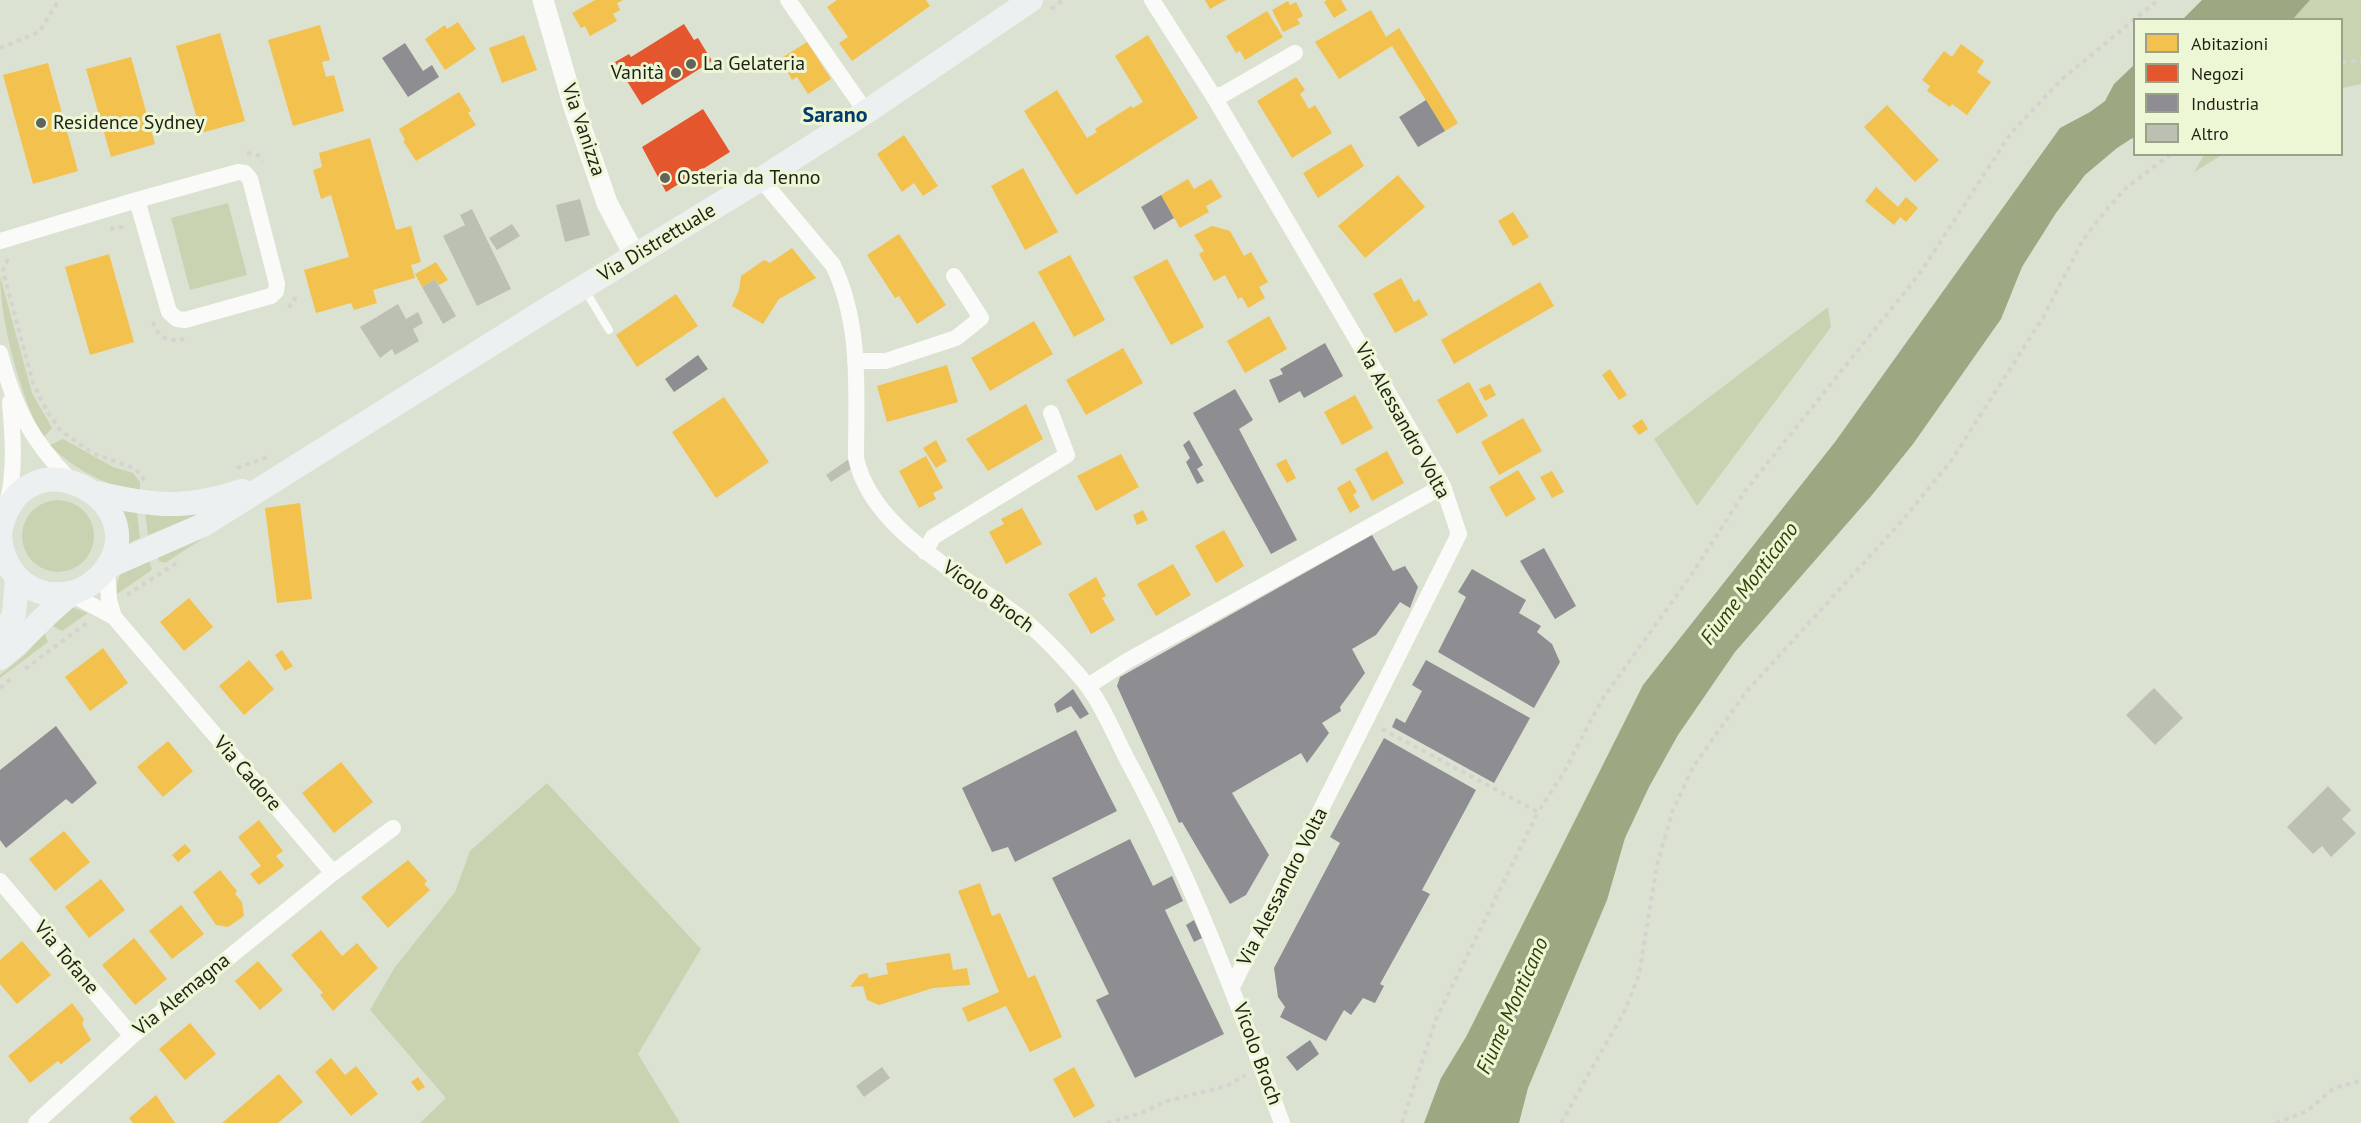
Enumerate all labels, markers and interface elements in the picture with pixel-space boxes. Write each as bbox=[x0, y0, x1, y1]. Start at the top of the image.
legend bbox=[2133, 18, 2343, 156]
text: Abitazioni bbox=[2191, 32, 2268, 55]
place label: La Gelateria bbox=[703, 52, 805, 76]
marker: La Gelateria bbox=[684, 57, 698, 71]
place label: Vanità bbox=[611, 61, 664, 85]
text: Negozi bbox=[2191, 62, 2244, 85]
marker: Vanità bbox=[669, 66, 683, 80]
street label: Via Vanizza bbox=[556, 81, 610, 179]
text: Industria bbox=[2191, 92, 2259, 115]
district label: Sarano bbox=[802, 103, 868, 129]
place label: Residence Sydney bbox=[53, 111, 204, 135]
marker: Residence Sydney bbox=[34, 116, 48, 130]
text: Altro bbox=[2191, 122, 2229, 145]
place label: Osteria da Tenno bbox=[677, 166, 821, 190]
marker: Osteria da Tenno bbox=[658, 171, 672, 185]
street label: Via Distrettuale bbox=[594, 199, 720, 287]
street label: Via Alessandro Volta bbox=[1349, 339, 1455, 503]
water label: Fiume Monticano bbox=[1696, 518, 1804, 650]
street label: Vicolo Broch bbox=[938, 556, 1038, 638]
street label: Via Cadore bbox=[208, 732, 286, 816]
street label: Via Alessandro Volta bbox=[1233, 804, 1333, 970]
street label: Via Tofane bbox=[28, 916, 104, 1000]
water label: Fiume Monticano bbox=[1472, 934, 1554, 1078]
street label: Via Alemagna bbox=[129, 949, 235, 1041]
street label: Vicolo Broch bbox=[1227, 1000, 1287, 1108]

